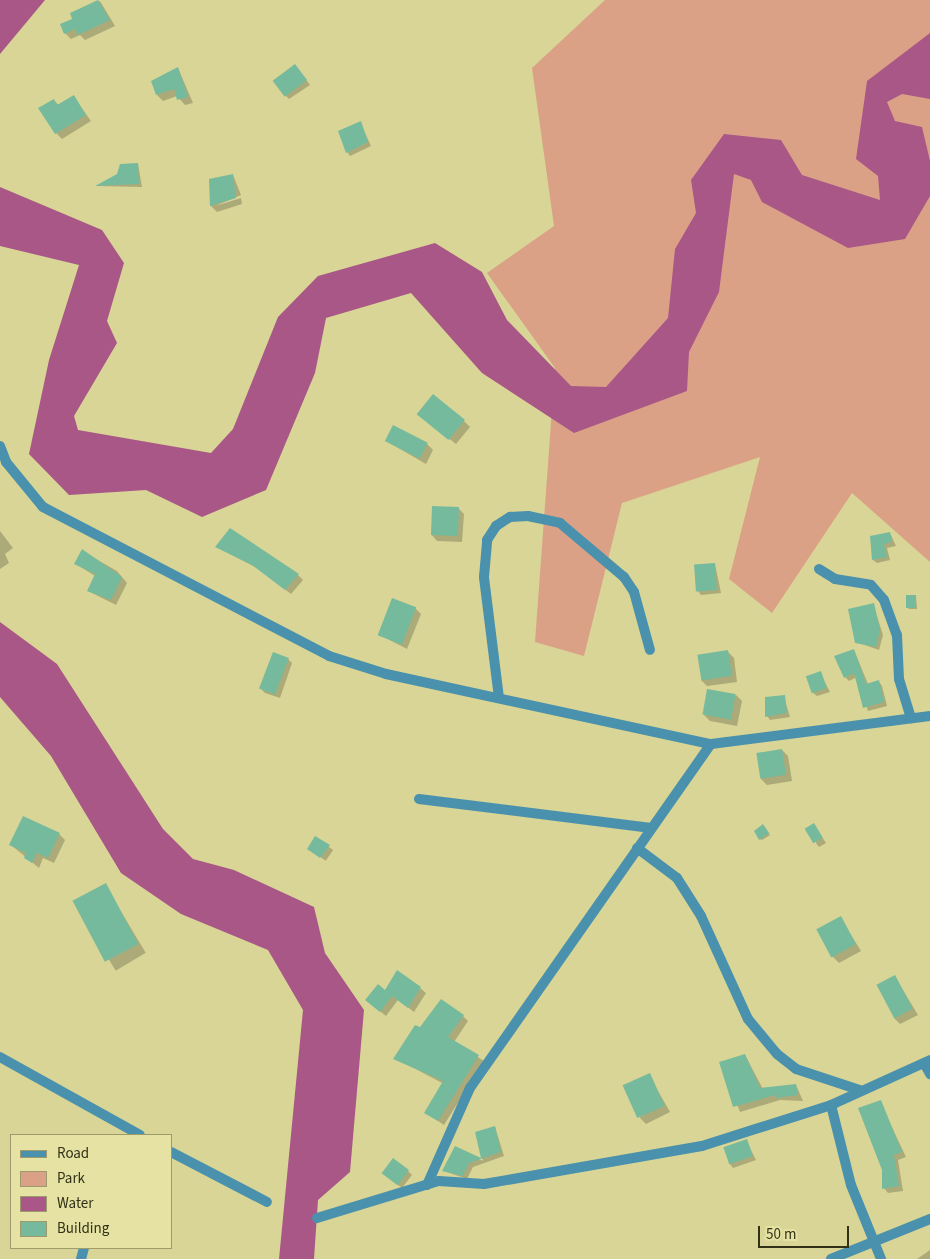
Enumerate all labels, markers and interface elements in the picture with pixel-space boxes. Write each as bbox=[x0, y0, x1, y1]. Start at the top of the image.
legend bbox=[10, 1134, 172, 1249]
text: Road bbox=[57, 1143, 89, 1164]
text: Park bbox=[57, 1168, 85, 1189]
text: Water bbox=[57, 1193, 93, 1214]
scale bar bbox=[760, 1216, 851, 1248]
text: Building bbox=[57, 1218, 109, 1239]
text: 50 m bbox=[766, 1224, 796, 1245]

